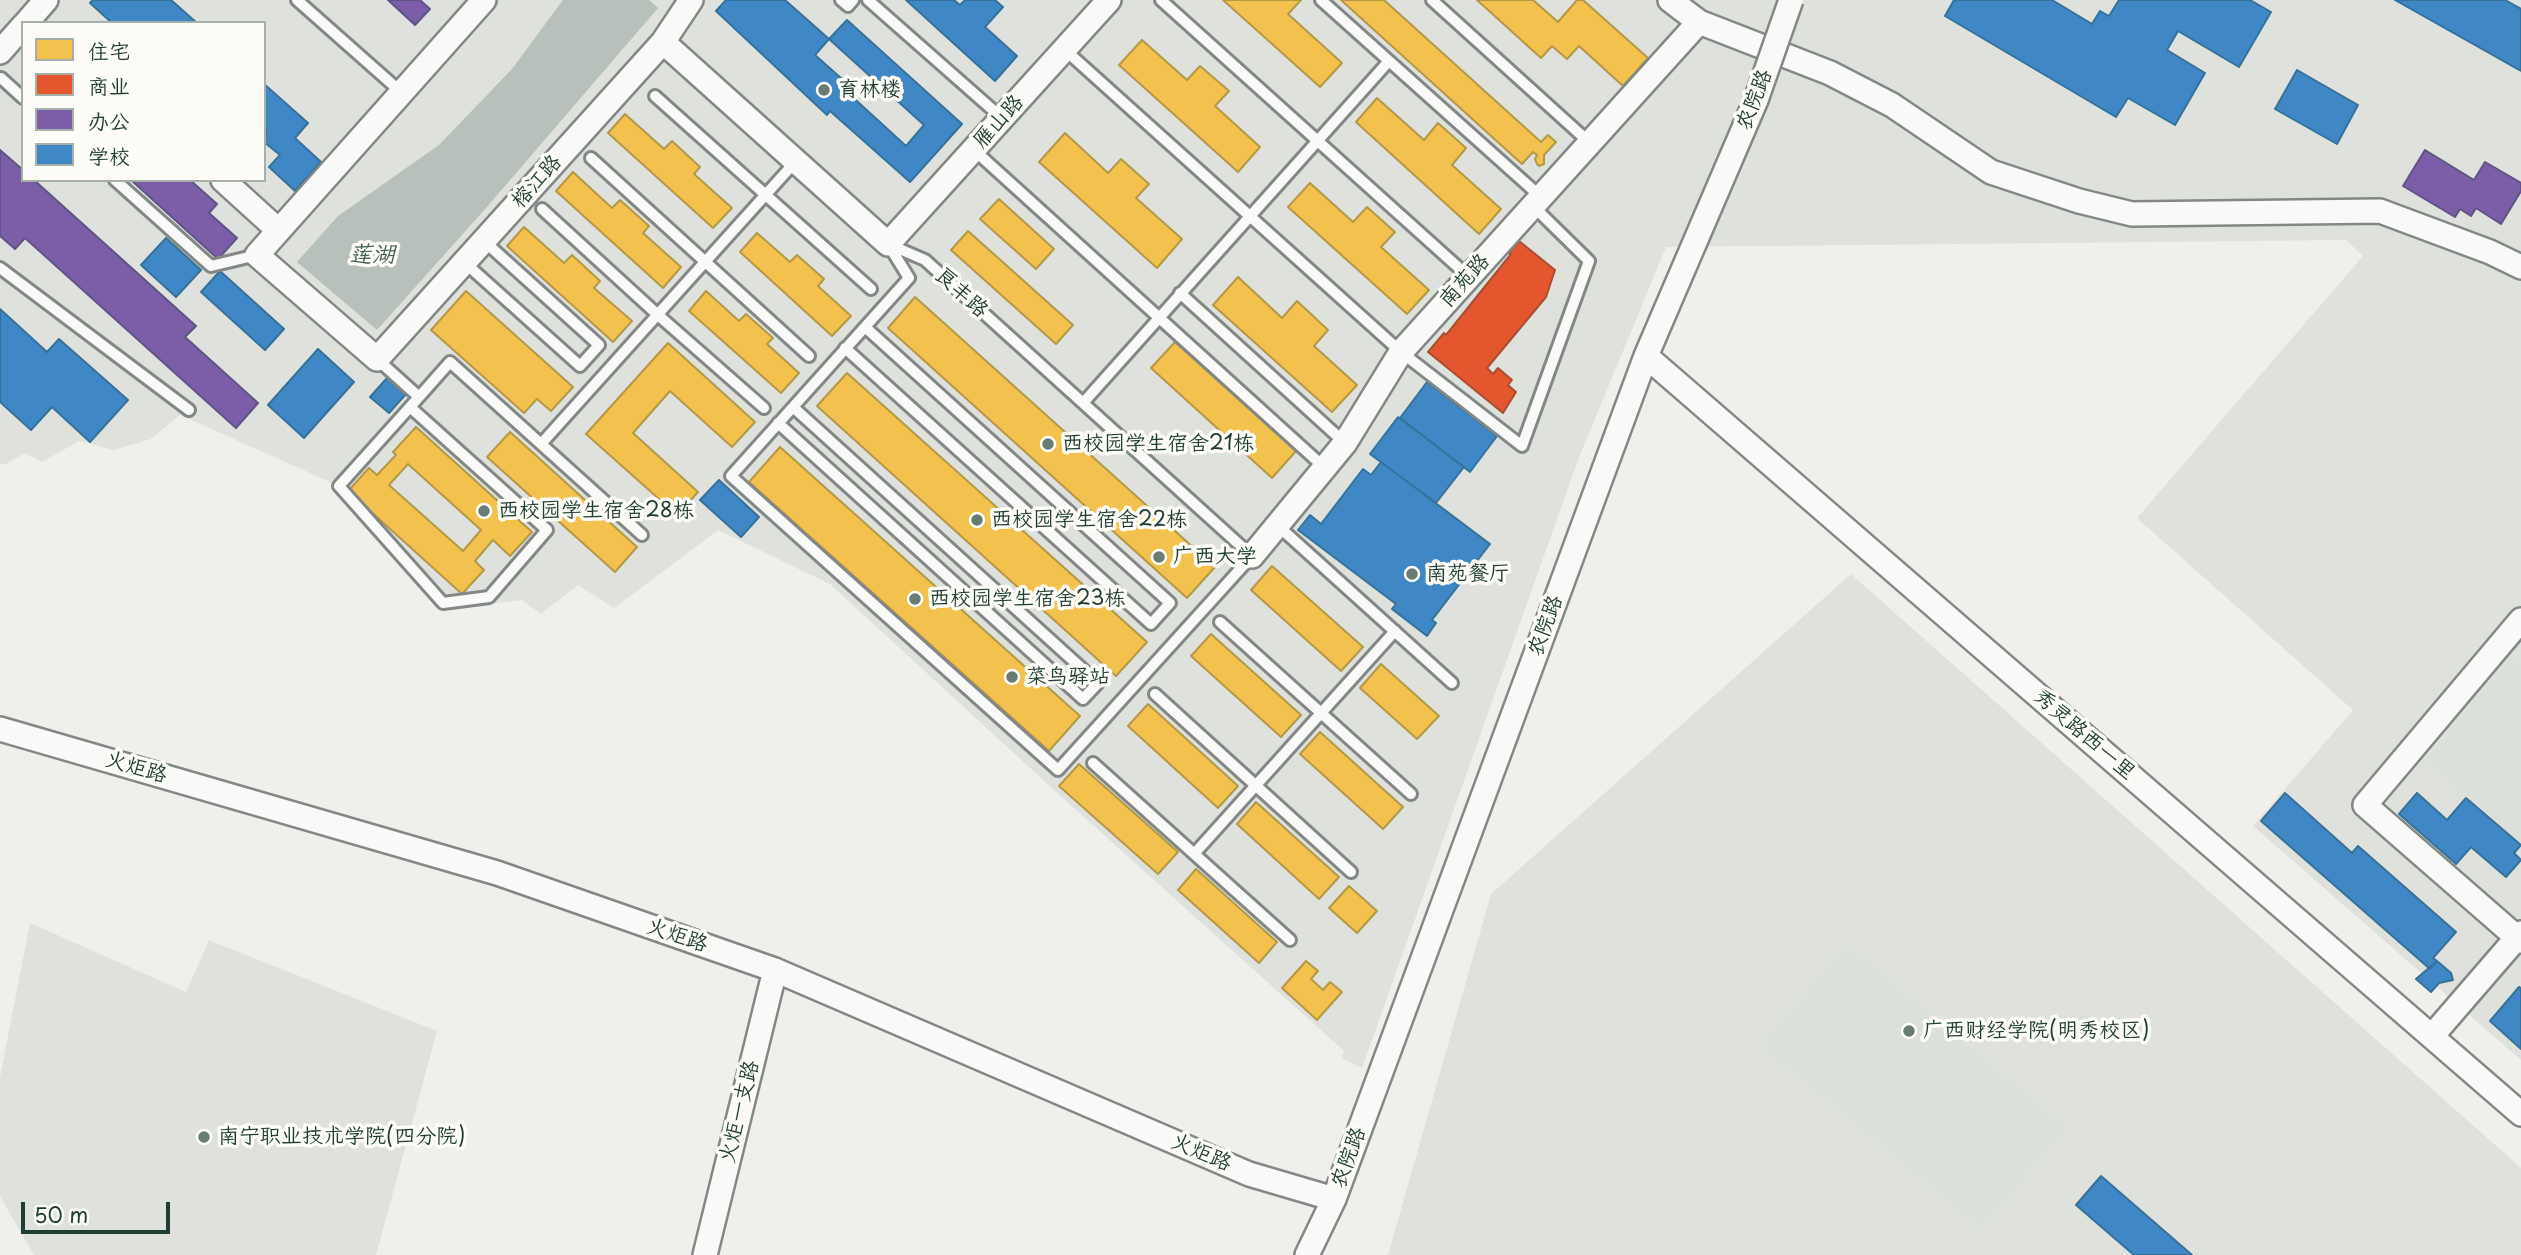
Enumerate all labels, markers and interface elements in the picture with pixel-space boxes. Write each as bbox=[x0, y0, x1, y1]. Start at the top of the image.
legend bbox=[21, 21, 266, 182]
text: 住宅 bbox=[88, 34, 130, 66]
street label: 农院路 bbox=[1732, 66, 1778, 134]
text: 商业 bbox=[88, 69, 130, 101]
place label: 育林楼 bbox=[838, 77, 901, 103]
marker: 育林楼 bbox=[816, 82, 832, 98]
street label: 雁山路 bbox=[969, 90, 1029, 154]
text: 办公 bbox=[88, 104, 130, 136]
text: 学校 bbox=[88, 139, 130, 171]
street label: 榕江路 bbox=[507, 150, 567, 214]
water label: 莲湖 bbox=[349, 242, 395, 270]
street label: 南苑路 bbox=[1435, 249, 1495, 313]
street label: 良丰路 bbox=[929, 263, 993, 323]
place label: 西校园学生宿舍21栋 bbox=[1062, 431, 1254, 457]
marker: 西校园学生宿舍21栋 bbox=[1040, 436, 1056, 452]
place label: 西校园学生宿舍28栋 bbox=[498, 498, 694, 524]
marker: 西校园学生宿舍28栋 bbox=[476, 503, 492, 519]
place label: 西校园学生宿舍22栋 bbox=[991, 507, 1187, 533]
marker: 西校园学生宿舍22栋 bbox=[969, 512, 985, 528]
place label: 广西大学 bbox=[1173, 544, 1257, 570]
marker: 广西大学 bbox=[1151, 549, 1167, 565]
place label: 南苑餐厅 bbox=[1426, 561, 1510, 587]
marker: 南苑餐厅 bbox=[1404, 566, 1420, 582]
place label: 西校园学生宿舍23栋 bbox=[929, 586, 1125, 612]
marker: 西校园学生宿舍23栋 bbox=[907, 591, 923, 607]
street label: 农院路 bbox=[1523, 592, 1569, 660]
place label: 菜鸟驿站 bbox=[1026, 664, 1110, 690]
marker: 菜鸟驿站 bbox=[1004, 669, 1020, 685]
street label: 秀灵路西一里 bbox=[2028, 684, 2140, 786]
street label: 火炬路 bbox=[102, 747, 170, 789]
street label: 火炬路 bbox=[643, 914, 711, 958]
place label: 广西财经学院(明秀校区) bbox=[1923, 1018, 2150, 1044]
marker: 广西财经学院(明秀校区) bbox=[1901, 1023, 1917, 1039]
street label: 火炬一支路 bbox=[715, 1058, 765, 1166]
place label: 南宁职业技术学院(四分院) bbox=[218, 1124, 466, 1150]
street label: 农院路 bbox=[1326, 1124, 1372, 1192]
marker: 南宁职业技术学院(四分院) bbox=[196, 1129, 212, 1145]
street label: 火炬路 bbox=[1167, 1129, 1235, 1177]
scale bar bbox=[24, 1188, 173, 1232]
text: 50 m bbox=[34, 1198, 88, 1230]

